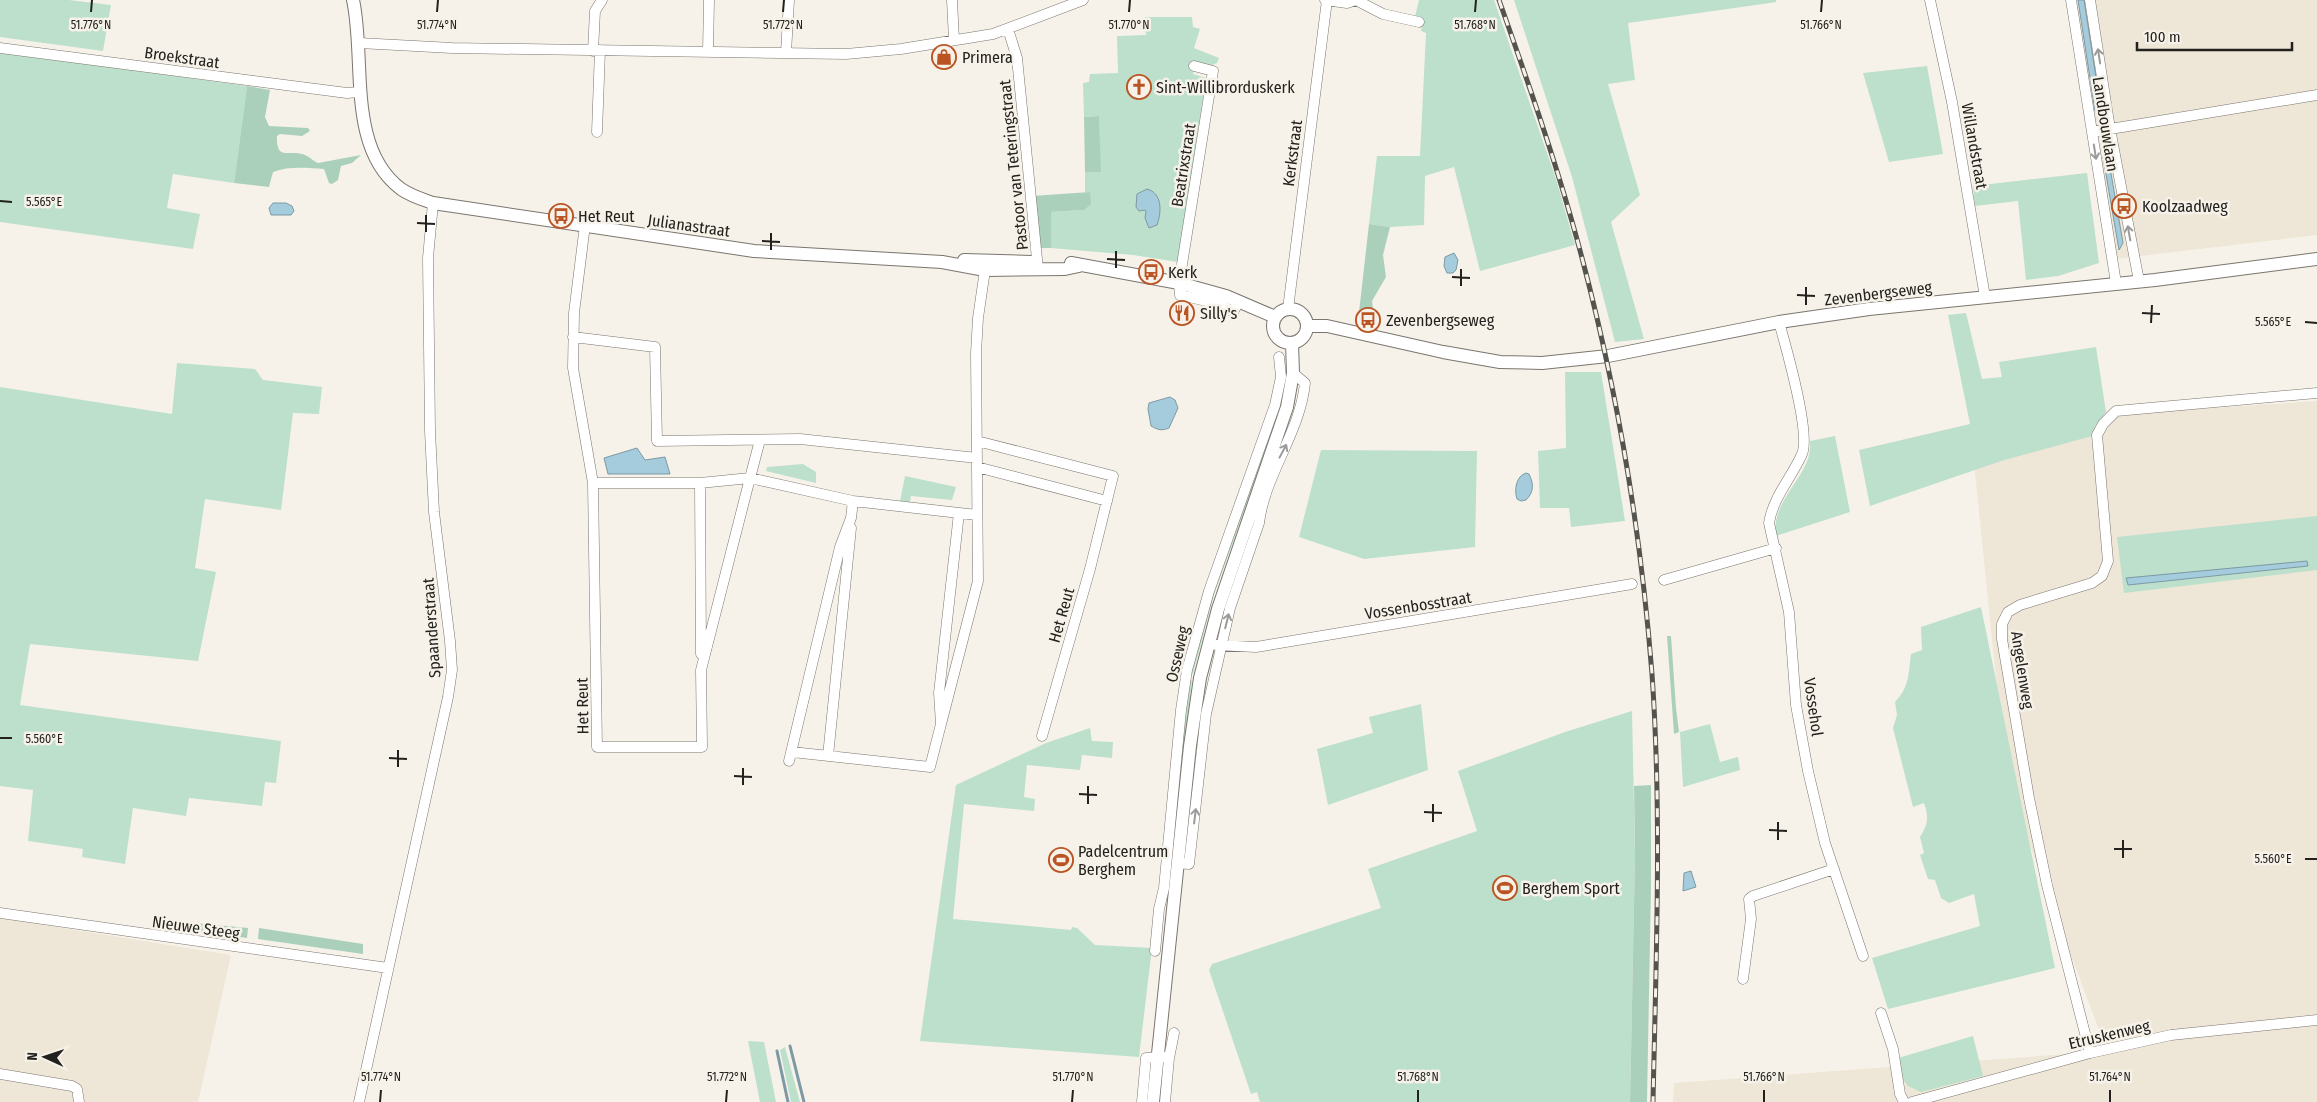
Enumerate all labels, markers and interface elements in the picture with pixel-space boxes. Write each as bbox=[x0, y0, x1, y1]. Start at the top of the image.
text: 51.776°N bbox=[71, 18, 111, 32]
text: 51.774°N bbox=[417, 18, 457, 32]
text: 51.772°N bbox=[763, 18, 803, 32]
text: 51.770°N bbox=[1109, 18, 1149, 32]
text: 51.768°N bbox=[1454, 18, 1496, 32]
text: 51.766°N bbox=[1800, 18, 1842, 32]
scale bar bbox=[2137, 20, 2292, 52]
text: 100 m bbox=[2144, 28, 2181, 46]
street label: Broekstraat bbox=[143, 43, 221, 72]
shop icon: Primera bbox=[931, 44, 957, 70]
place label: Primera bbox=[962, 48, 1013, 67]
one-way arrow bbox=[2093, 48, 2103, 64]
church icon: Sint-Willibrorduskerk bbox=[1126, 74, 1152, 100]
street label: Landbouwlaan bbox=[2089, 75, 2122, 173]
street label: Pastoor van Teteringstraat bbox=[995, 78, 1032, 251]
place label: Sint-Willibrorduskerk bbox=[1156, 78, 1295, 97]
street label: Willandstraat bbox=[1958, 101, 1992, 191]
street label: Kerkstraat bbox=[1279, 118, 1306, 188]
street label: Beatrixstraat bbox=[1168, 121, 1200, 208]
one-way arrow bbox=[2091, 143, 2101, 159]
bus stop icon: Koolzaadweg bbox=[2111, 193, 2137, 219]
text: 5.565°E bbox=[26, 195, 62, 209]
place label: Koolzaadweg bbox=[2142, 197, 2228, 216]
bus stop icon: Het Reut bbox=[548, 203, 574, 229]
place label: Het Reut bbox=[578, 207, 635, 226]
street label: Julianastraat bbox=[647, 210, 732, 241]
one-way arrow bbox=[2124, 226, 2134, 242]
bus stop icon: Kerk bbox=[1138, 259, 1164, 285]
place label: Kerk bbox=[1168, 263, 1198, 282]
street label: Zevenbergseweg bbox=[1823, 277, 1933, 310]
restaurant icon: Silly's bbox=[1169, 300, 1195, 326]
place label: Silly's bbox=[1200, 304, 1237, 323]
bus stop icon: Zevenbergseweg bbox=[1355, 307, 1381, 333]
place label: Zevenbergseweg bbox=[1386, 311, 1495, 330]
text: 5.565°E bbox=[2255, 315, 2291, 329]
one-way arrow bbox=[1278, 443, 1288, 458]
street label: Spaanderstraat bbox=[418, 577, 444, 679]
street label: Het Reut bbox=[1045, 585, 1079, 645]
street label: Vossenbosstraat bbox=[1363, 588, 1473, 623]
one-way arrow bbox=[1223, 614, 1232, 630]
street label: Osseweg bbox=[1162, 624, 1193, 684]
street label: Angelenweg bbox=[2007, 630, 2038, 711]
street label: Het Reut bbox=[572, 677, 592, 734]
street label: Vossehol bbox=[1800, 677, 1827, 737]
text: 5.560°E bbox=[25, 732, 63, 746]
one-way arrow bbox=[1190, 808, 1200, 824]
place label: Padelcentrum Berghem bbox=[1078, 842, 1168, 879]
sports icon: Padelcentrum Berghem bbox=[1048, 847, 1074, 873]
text: 5.560°E bbox=[2254, 852, 2292, 866]
sports icon: Berghem Sport bbox=[1492, 875, 1518, 901]
place label: Berghem Sport bbox=[1522, 879, 1620, 898]
street label: Nieuwe Steeg bbox=[151, 912, 242, 943]
street label: Etruskenweg bbox=[2067, 1016, 2152, 1053]
north arrow bbox=[20, 1032, 70, 1082]
text: N bbox=[24, 1052, 41, 1061]
text: 51.774°N bbox=[361, 1070, 401, 1084]
text: 51.772°N bbox=[707, 1070, 747, 1084]
text: 51.770°N bbox=[1053, 1070, 1093, 1084]
text: 51.768°N bbox=[1397, 1070, 1439, 1084]
text: 51.766°N bbox=[1743, 1070, 1785, 1084]
text: 51.764°N bbox=[2089, 1070, 2131, 1084]

